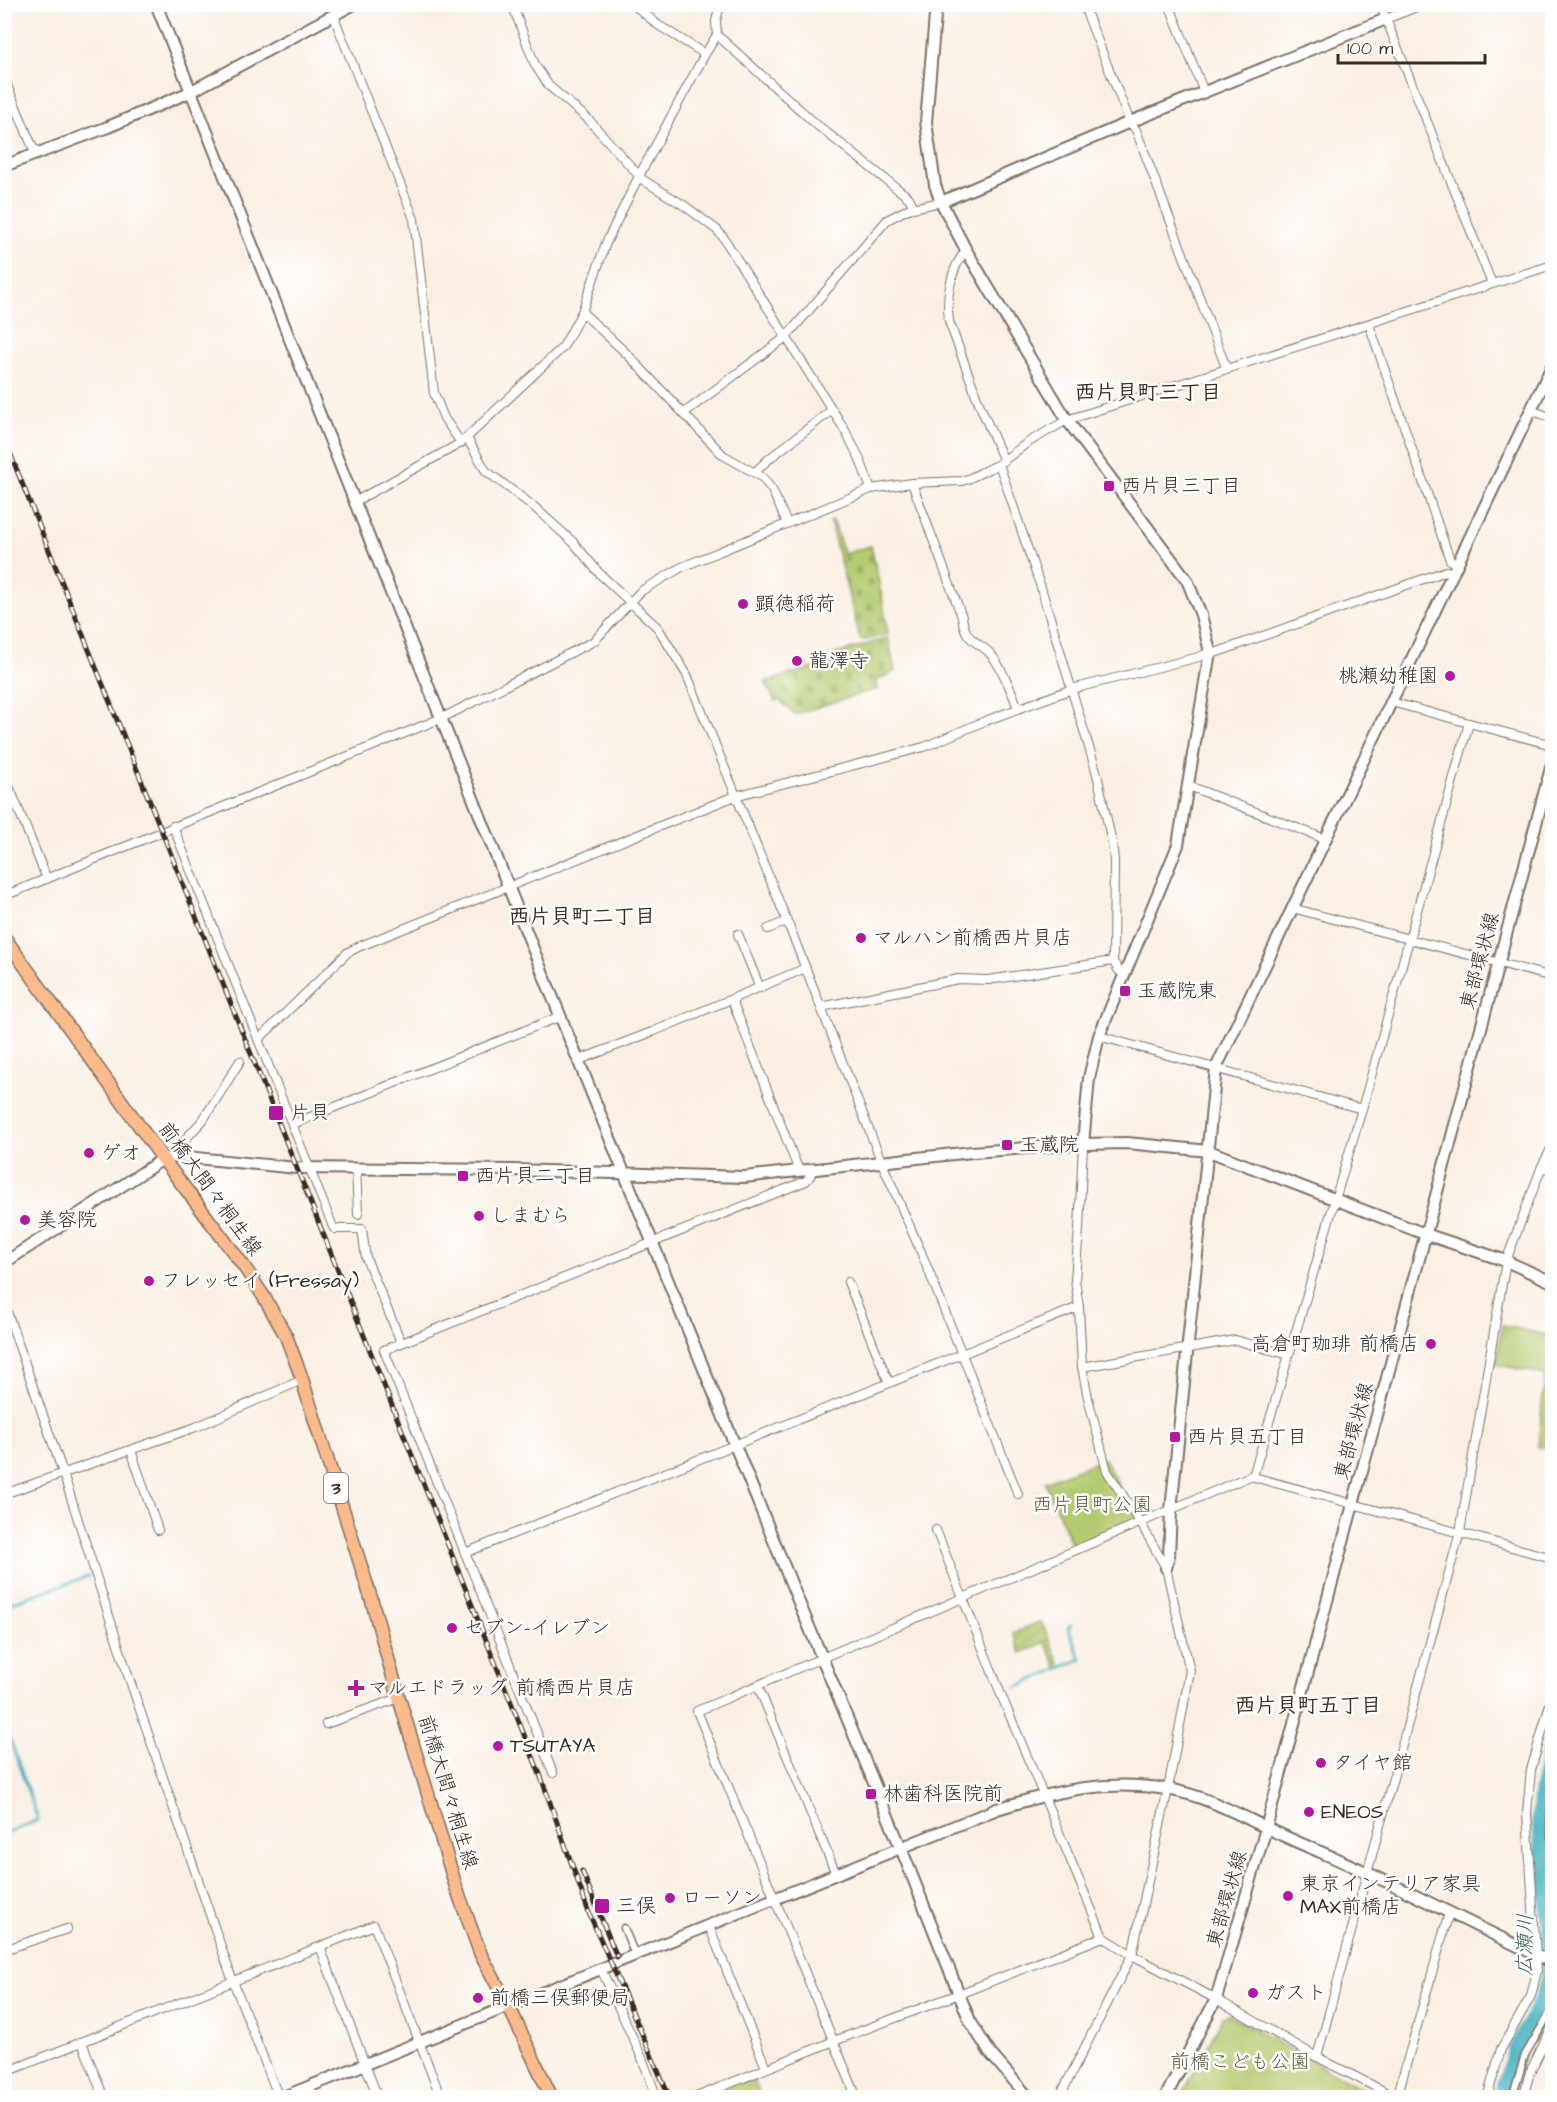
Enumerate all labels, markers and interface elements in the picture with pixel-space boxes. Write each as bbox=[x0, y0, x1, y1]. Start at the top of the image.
scale bar bbox=[1338, 27, 1485, 65]
text: 100 m bbox=[1347, 36, 1393, 61]
district label: 西片貝町三丁目 bbox=[1075, 378, 1222, 407]
place label: 西片貝三丁目 bbox=[1121, 472, 1241, 500]
marker: 西片貝三丁目 bbox=[1102, 479, 1116, 493]
place label: 顕徳稲荷 bbox=[755, 590, 835, 618]
marker: 顕徳稲荷 bbox=[736, 597, 750, 611]
place label: 龍澤寺 bbox=[809, 647, 869, 675]
marker: 龍澤寺 bbox=[790, 654, 804, 668]
place label: 桃瀬幼稚園 bbox=[1338, 662, 1438, 690]
marker: 桃瀬幼稚園 bbox=[1443, 669, 1457, 683]
district label: 西片貝町二丁目 bbox=[509, 902, 656, 931]
street label: 東部環状線 bbox=[1454, 909, 1506, 1013]
place label: マルハン前橋西片貝店 bbox=[873, 924, 1072, 952]
marker: マルハン前橋西片貝店 bbox=[854, 931, 868, 945]
place label: 玉蔵院東 bbox=[1137, 977, 1217, 1005]
marker: 玉蔵院東 bbox=[1118, 984, 1132, 998]
place label: 片貝 bbox=[290, 1099, 330, 1127]
marker: 片貝 bbox=[267, 1104, 285, 1122]
street label: 前橋大間々桐生線 bbox=[152, 1116, 268, 1262]
place label: 玉蔵院 bbox=[1019, 1131, 1079, 1159]
marker: 玉蔵院 bbox=[1000, 1138, 1014, 1152]
place label: ゲオ bbox=[101, 1139, 141, 1167]
marker: ゲオ bbox=[82, 1146, 96, 1160]
place label: 西片貝二丁目 bbox=[475, 1162, 595, 1190]
marker: 西片貝二丁目 bbox=[456, 1169, 470, 1183]
place label: しまむら bbox=[491, 1202, 571, 1230]
place label: 美容院 bbox=[37, 1206, 97, 1234]
marker: しまむら bbox=[472, 1209, 486, 1223]
marker: 美容院 bbox=[18, 1213, 32, 1227]
place label: フレッセイ (Fressay) bbox=[161, 1267, 359, 1296]
marker: フレッセイ (Fressay) bbox=[142, 1274, 156, 1288]
place label: 高倉町珈琲 前橋店 bbox=[1251, 1330, 1419, 1358]
marker: 高倉町珈琲 前橋店 bbox=[1424, 1337, 1438, 1351]
street label: 東部環状線 bbox=[1328, 1379, 1380, 1483]
place label: 西片貝五丁目 bbox=[1187, 1423, 1307, 1451]
marker: 西片貝五丁目 bbox=[1168, 1430, 1182, 1444]
road number: 3 bbox=[324, 1473, 348, 1503]
park label: 西片貝町公園 bbox=[1032, 1491, 1152, 1519]
place label: セブン-イレブン bbox=[464, 1614, 610, 1642]
marker: セブン-イレブン bbox=[445, 1621, 459, 1635]
place label: マルエドラッグ 前橋西片貝店 bbox=[368, 1674, 636, 1702]
marker: マルエドラッグ 前橋西片貝店 bbox=[349, 1681, 363, 1695]
district label: 西片貝町五丁目 bbox=[1235, 1691, 1382, 1720]
street label: 前橋大間々桐生線 bbox=[411, 1711, 485, 1873]
place label: TSUTAYA bbox=[510, 1732, 596, 1760]
marker: TSUTAYA bbox=[491, 1739, 505, 1753]
place label: タイヤ館 bbox=[1333, 1749, 1412, 1777]
marker: タイヤ館 bbox=[1314, 1756, 1328, 1770]
place label: 林歯科医院前 bbox=[883, 1780, 1003, 1808]
marker: 林歯科医院前 bbox=[864, 1787, 878, 1801]
place label: ENEOS bbox=[1321, 1798, 1384, 1826]
marker: ENEOS bbox=[1302, 1805, 1316, 1819]
street label: 東部環状線 bbox=[1200, 1847, 1254, 1951]
place label: 東京インテリア家具 MAX前橋店 bbox=[1300, 1870, 1481, 1921]
place label: ローソン bbox=[682, 1884, 762, 1912]
marker: 東京インテリア家具 MAX前橋店 bbox=[1281, 1889, 1295, 1903]
marker: ローソン bbox=[663, 1891, 677, 1905]
place label: 三俣 bbox=[616, 1892, 656, 1920]
marker: 三俣 bbox=[593, 1897, 611, 1915]
water label: 広瀬川 bbox=[1510, 1913, 1540, 1977]
place label: ガスト bbox=[1265, 1979, 1327, 2007]
place label: 前橋三俣郵便局 bbox=[490, 1984, 630, 2012]
marker: ガスト bbox=[1246, 1986, 1260, 2000]
marker: 前橋三俣郵便局 bbox=[471, 1991, 485, 2005]
park label: 前橋こども公園 bbox=[1170, 2048, 1310, 2076]

